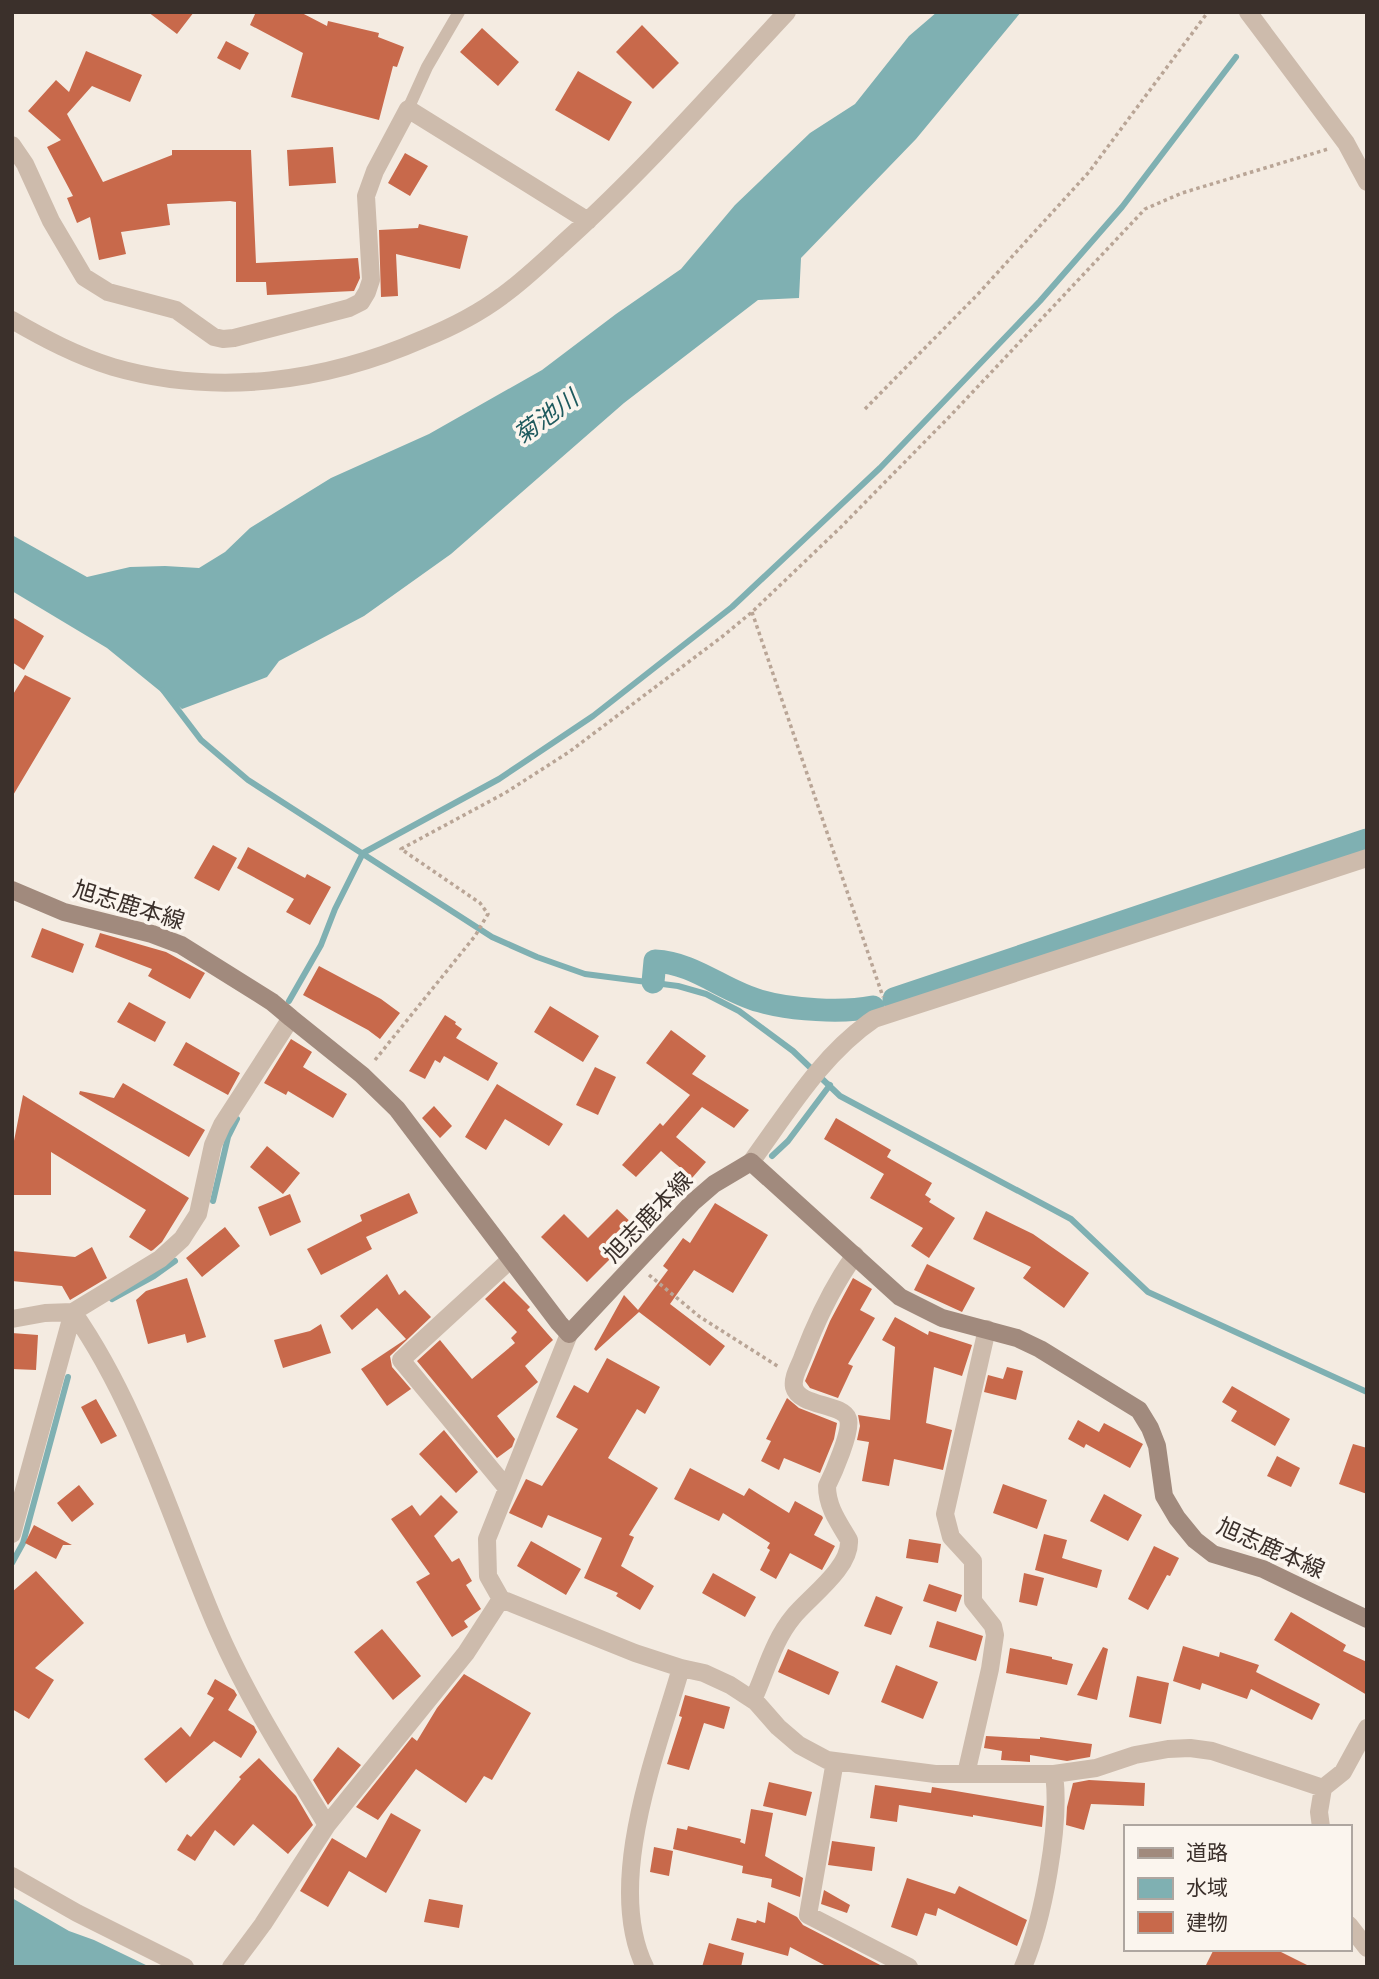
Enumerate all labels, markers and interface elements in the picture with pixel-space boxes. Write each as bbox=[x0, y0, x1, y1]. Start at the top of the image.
water label: 菊池川 bbox=[507, 381, 586, 450]
street label: 旭志鹿本線 bbox=[70, 874, 188, 935]
street label: 旭志鹿本線 bbox=[597, 1165, 698, 1268]
street label: 旭志鹿本線 bbox=[1213, 1511, 1330, 1584]
legend bbox=[1124, 1825, 1351, 1951]
text: 道路 bbox=[1186, 1839, 1228, 1866]
text: 水域 bbox=[1186, 1874, 1228, 1901]
text: 建物 bbox=[1186, 1909, 1228, 1936]

